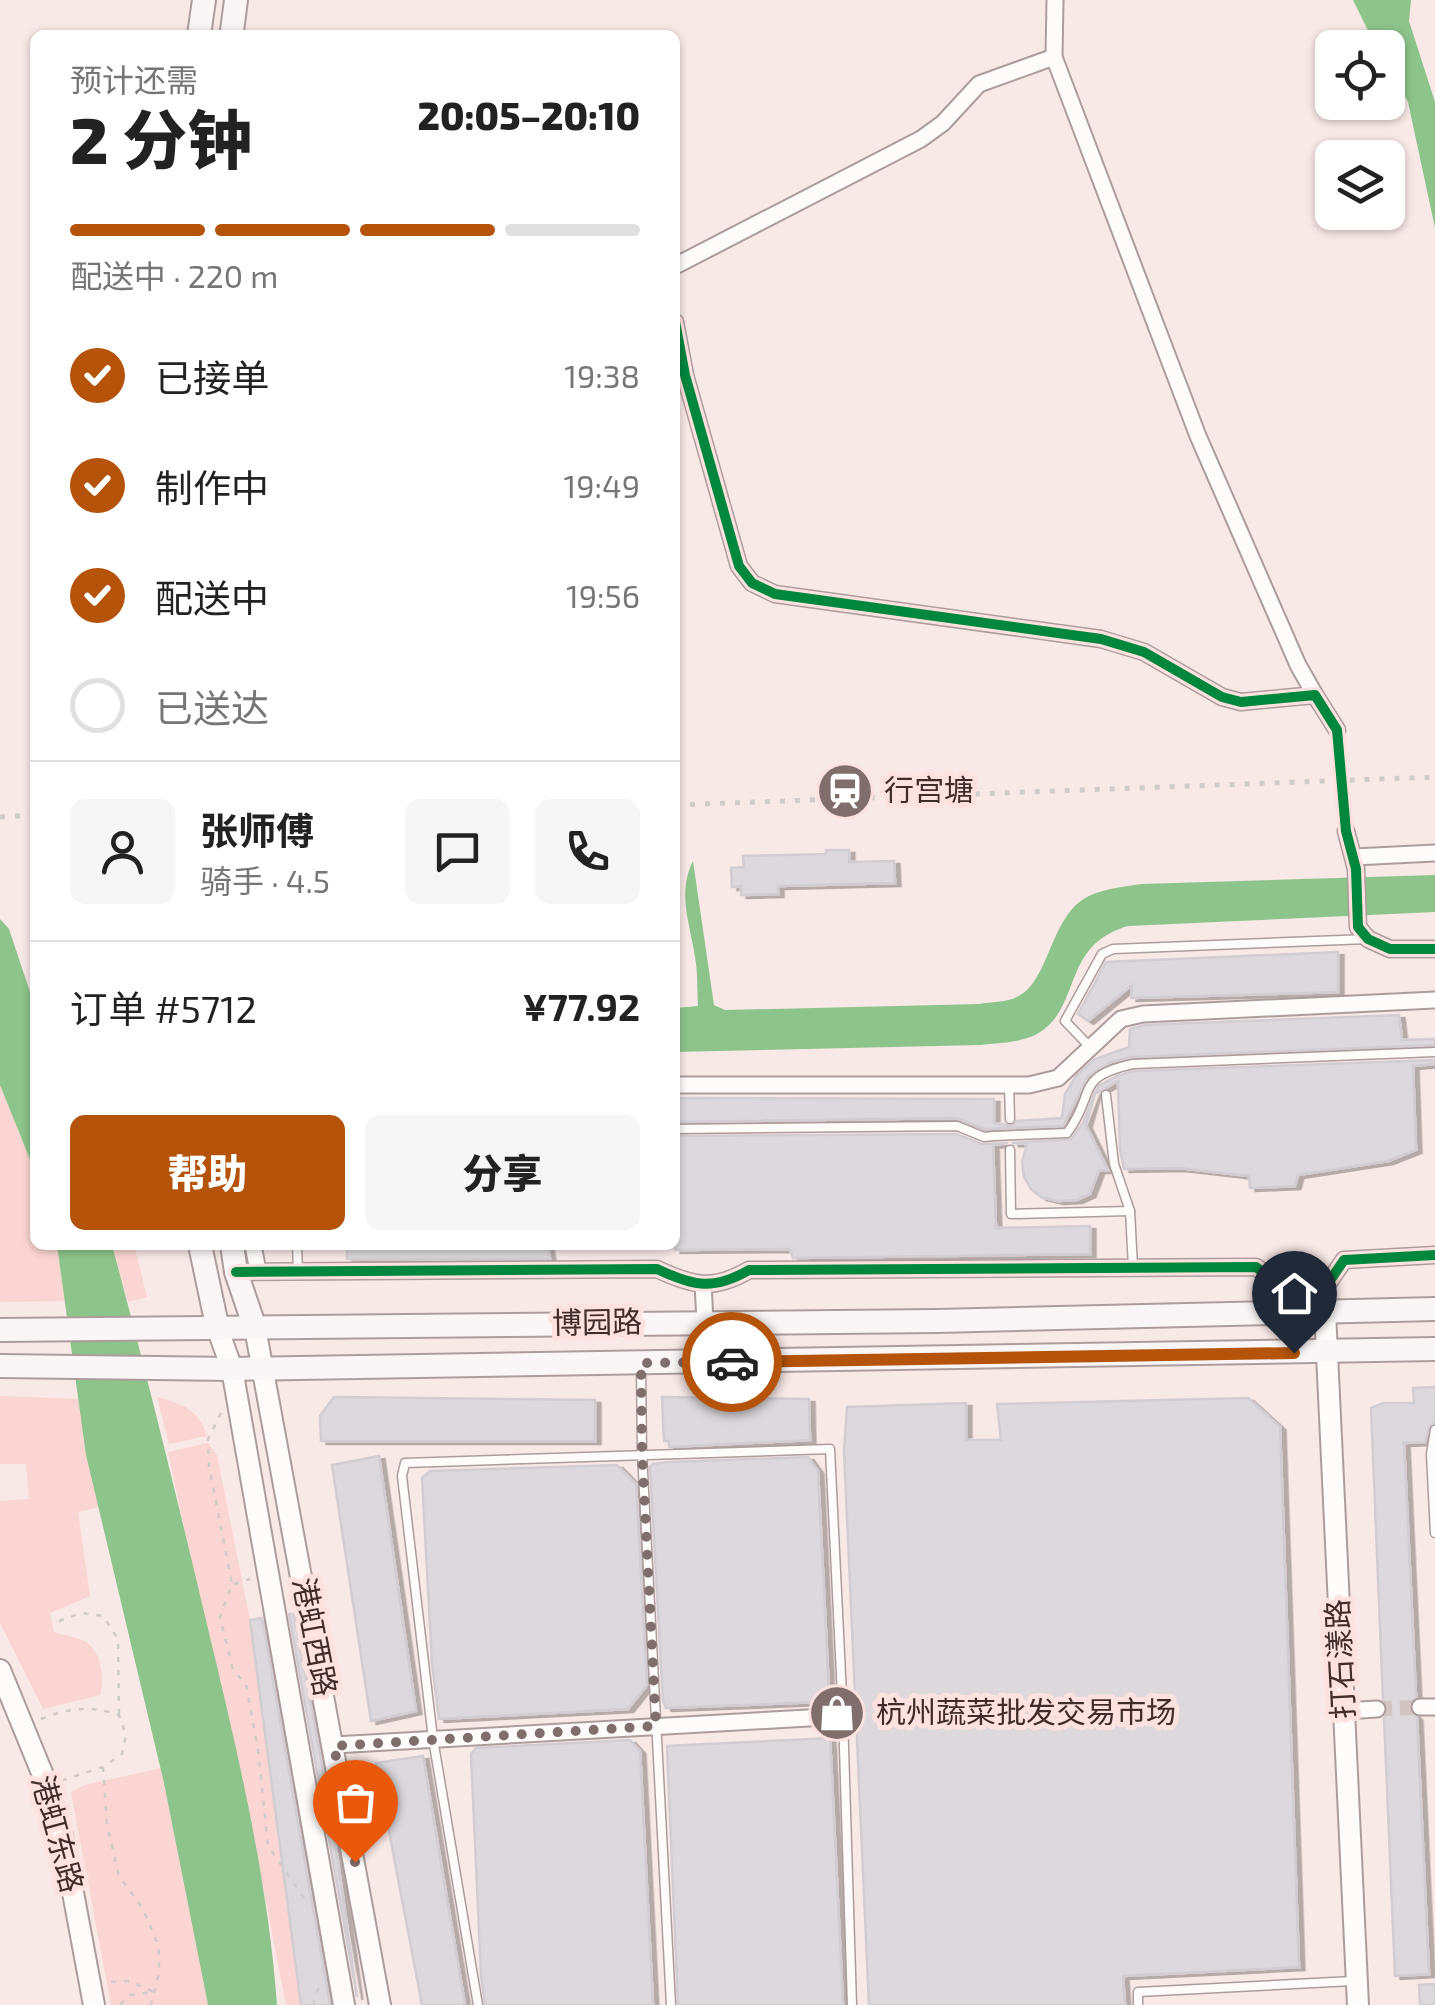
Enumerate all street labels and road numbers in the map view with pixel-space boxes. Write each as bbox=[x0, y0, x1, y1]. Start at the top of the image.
street label: 博园路 bbox=[552, 1302, 642, 1340]
street label: 港虹西路 bbox=[287, 1574, 345, 1699]
street label: 打石漾路 bbox=[1318, 1598, 1360, 1720]
street label: 港虹东路 bbox=[26, 1771, 92, 1896]

